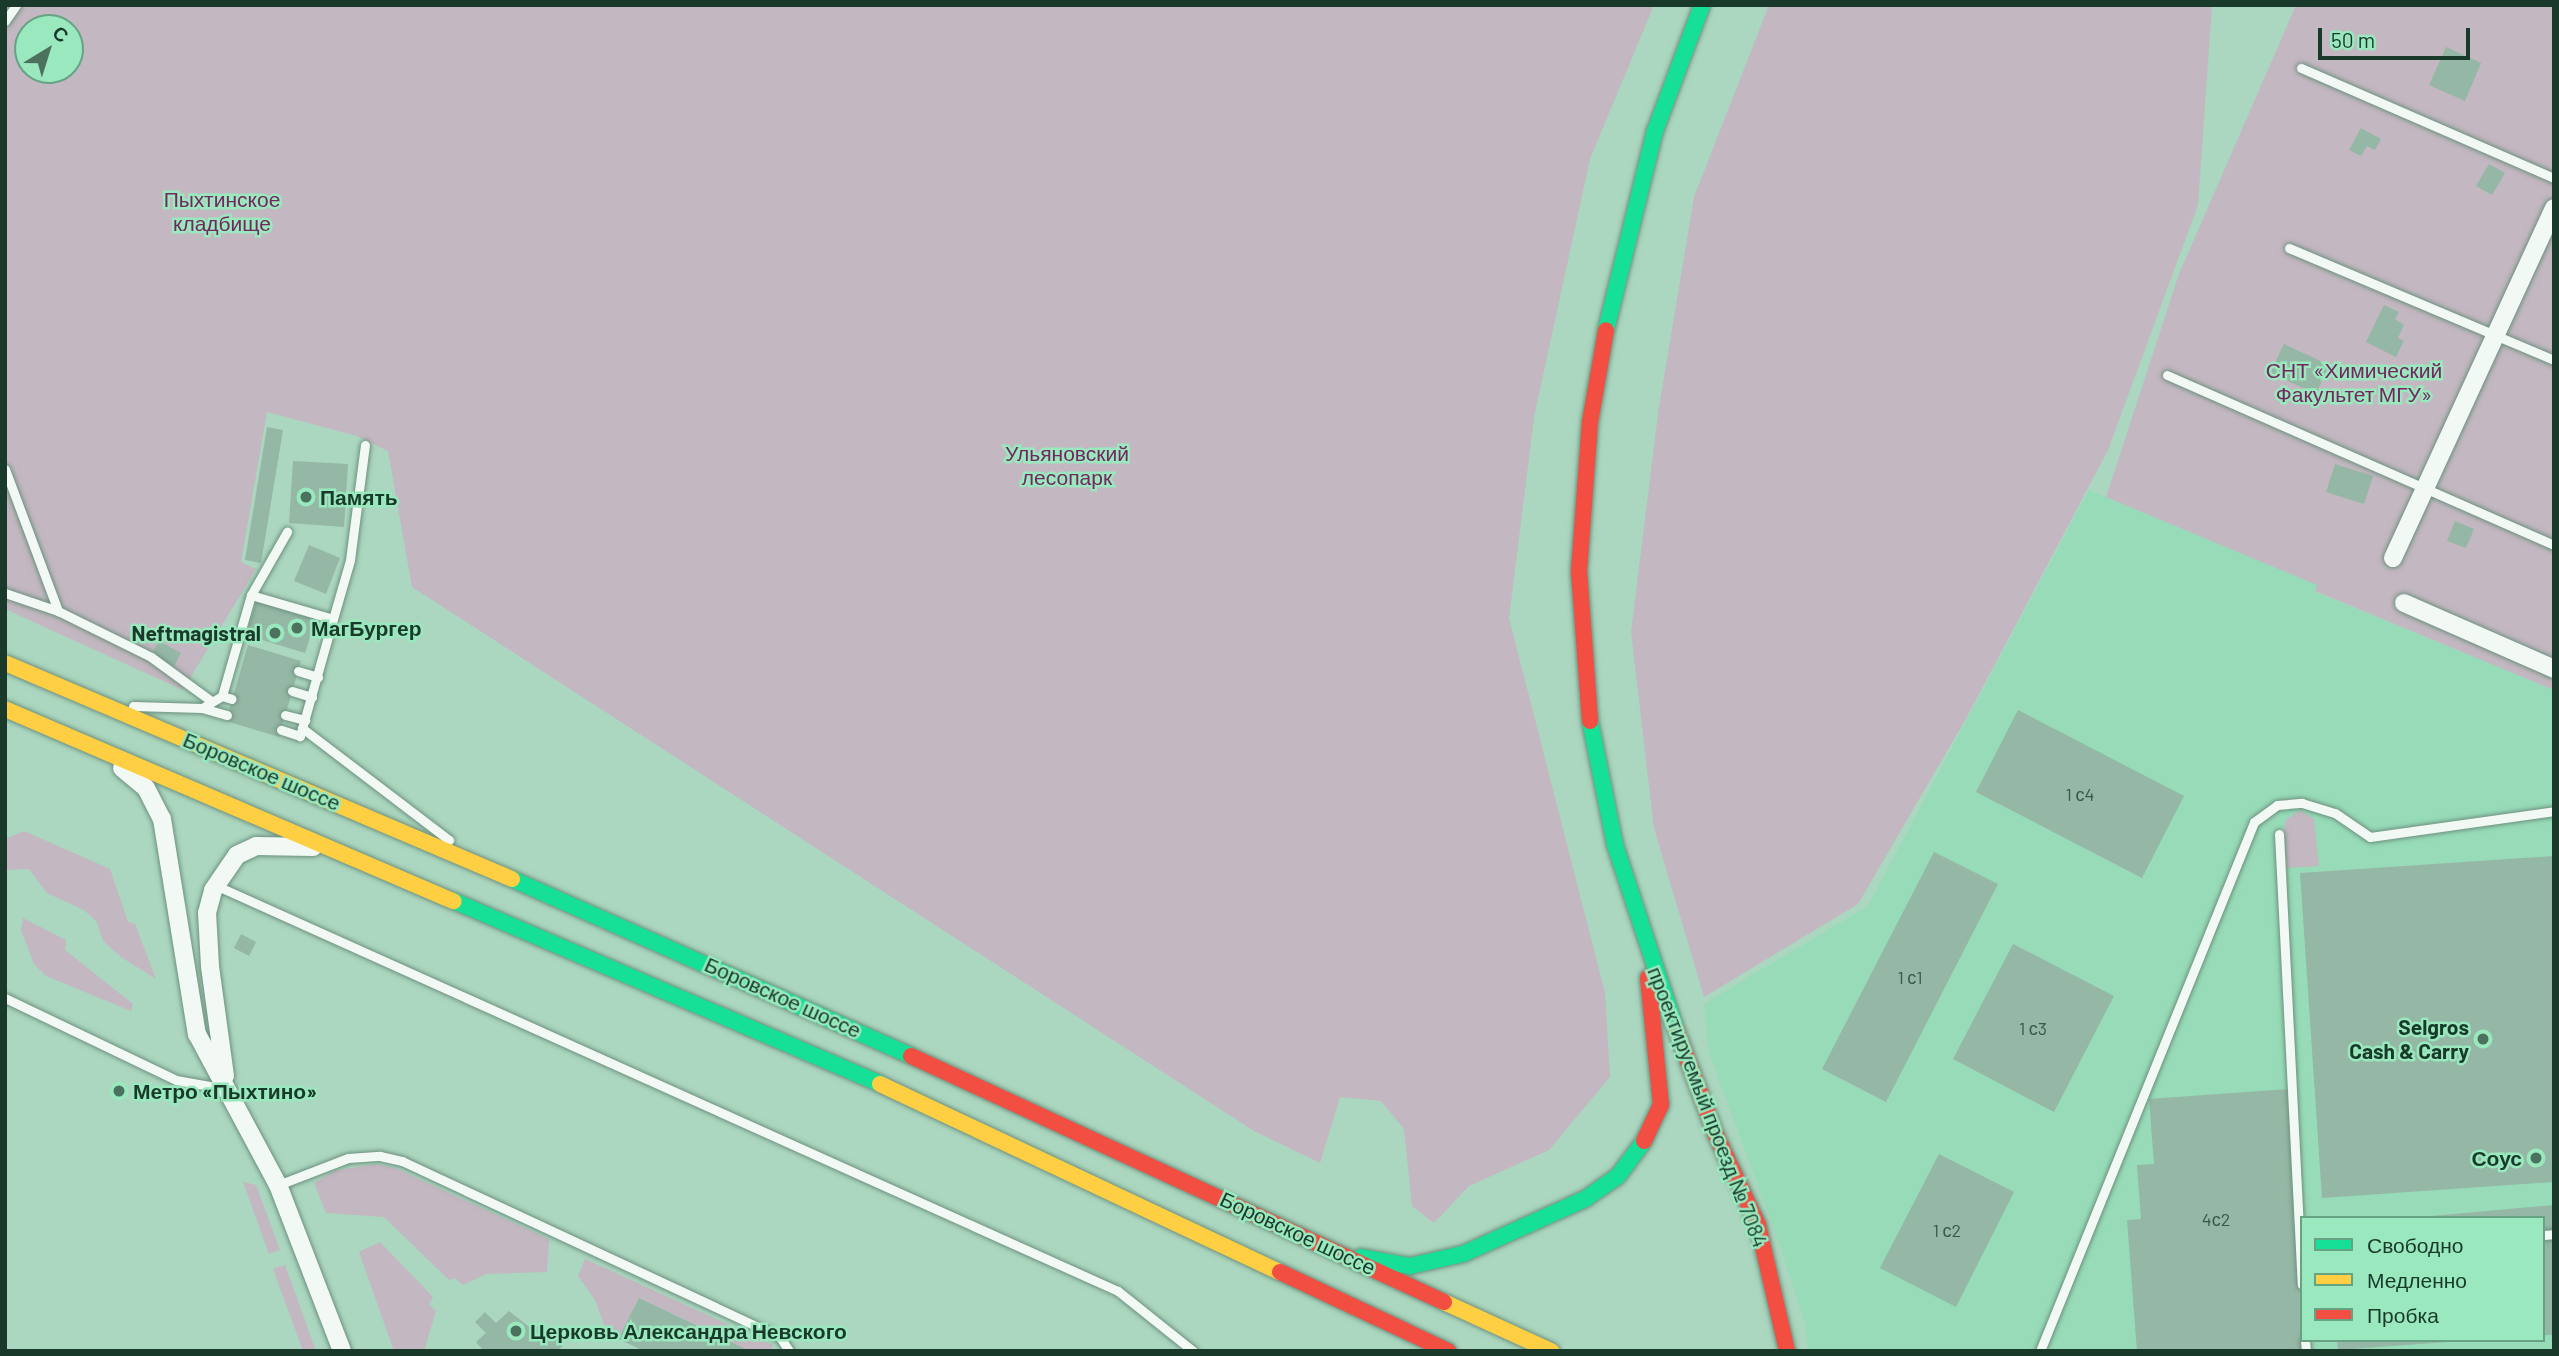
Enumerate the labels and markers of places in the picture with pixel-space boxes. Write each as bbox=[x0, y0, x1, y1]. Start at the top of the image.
place label: Память bbox=[320, 484, 398, 510]
marker: Память bbox=[298, 489, 314, 505]
place label: МагБургер bbox=[311, 615, 421, 641]
place label: Neftmagistral bbox=[131, 620, 261, 646]
marker: МагБургер bbox=[289, 620, 305, 636]
marker: Neftmagistral bbox=[267, 625, 283, 641]
place label: Selgros Cash & Carry bbox=[2349, 1014, 2469, 1064]
marker: Selgros Cash & Carry bbox=[2475, 1031, 2491, 1047]
place label: Метро «Пыхтино» bbox=[133, 1078, 317, 1104]
marker: Метро «Пыхтино» bbox=[111, 1083, 127, 1099]
place label: Соус bbox=[2471, 1145, 2522, 1171]
marker: Соус bbox=[2528, 1150, 2544, 1166]
place label: Церковь Александра Невского bbox=[530, 1318, 847, 1344]
marker: Церковь Александра Невского bbox=[508, 1323, 524, 1339]

